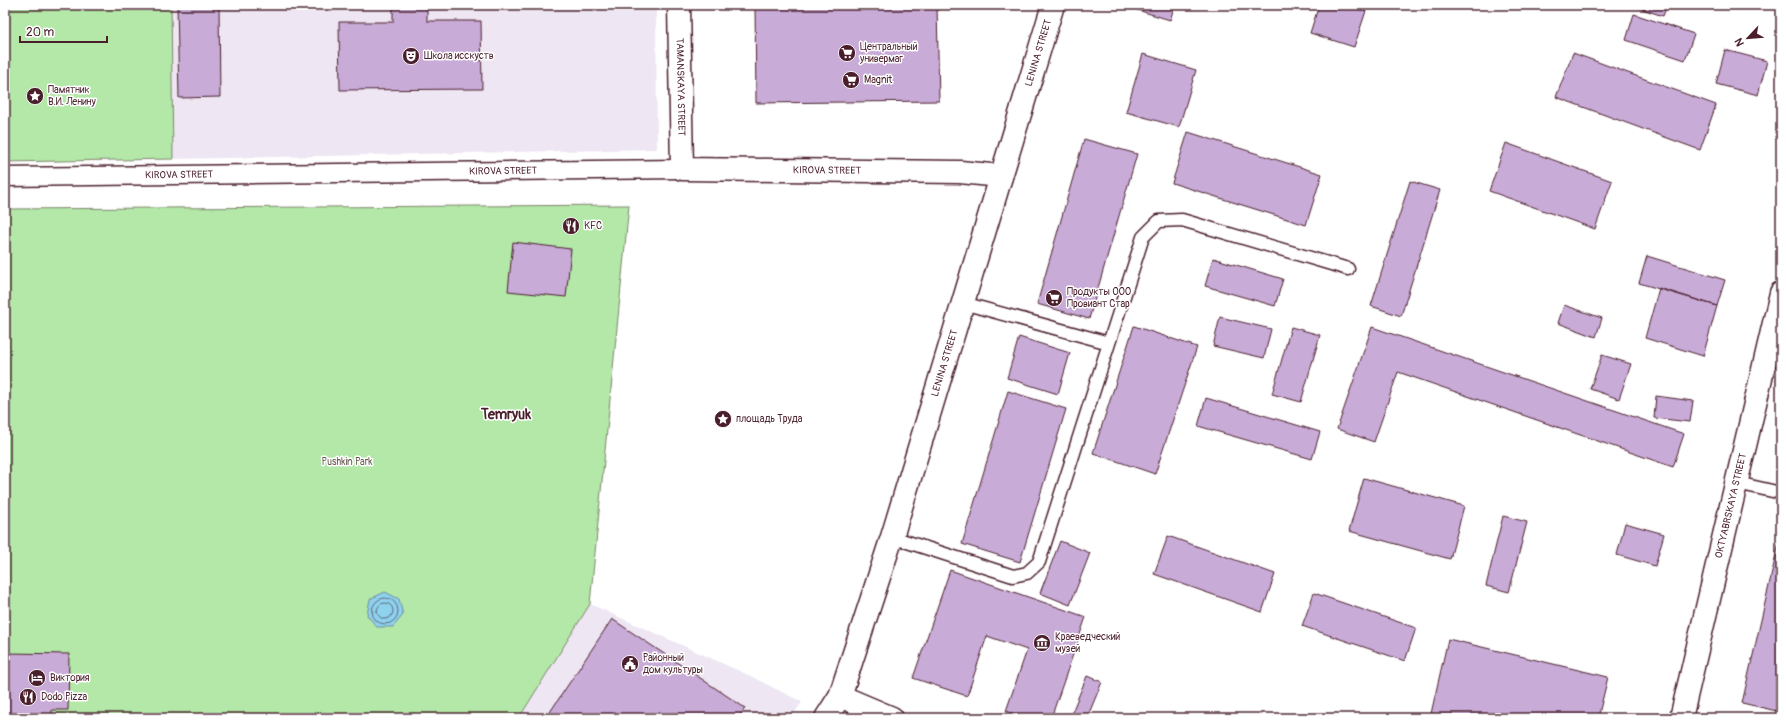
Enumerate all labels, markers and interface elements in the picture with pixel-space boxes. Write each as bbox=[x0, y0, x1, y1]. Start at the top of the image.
scale bar bbox=[20, 18, 107, 44]
street label: LENINA STREET bbox=[1023, 18, 1054, 88]
north arrow bbox=[1728, 18, 1768, 58]
text: 20 m bbox=[26, 25, 55, 40]
text: N bbox=[1732, 35, 1747, 48]
street label: TAMANSKAYA STREET bbox=[674, 38, 687, 137]
place label: Центральный универмаг bbox=[859, 41, 918, 65]
supermarket icon: Центральный универмаг bbox=[837, 43, 857, 63]
theatre icon: Школа исскуств bbox=[401, 46, 421, 66]
place label: Школа исскуств bbox=[424, 50, 494, 62]
supermarket icon: Magnit bbox=[841, 70, 861, 90]
place label: Magnit bbox=[864, 74, 893, 86]
place label: Памятник В.И. Ленину bbox=[48, 84, 97, 108]
place icon: Памятник В.И. Ленину bbox=[25, 86, 45, 106]
street label: KIROVA STREET bbox=[793, 164, 862, 177]
street label: KIROVA STREET bbox=[469, 165, 538, 178]
street label: KIROVA STREET bbox=[145, 169, 214, 181]
restaurant icon: KFC bbox=[561, 216, 581, 236]
place label: KFC bbox=[584, 220, 602, 232]
place label: Продукты ООО Провиант Стар bbox=[1067, 286, 1131, 310]
supermarket icon: Продукты ООО Провиант Стар bbox=[1044, 288, 1064, 308]
street label: LENINA STREET bbox=[929, 328, 961, 398]
district label: Temryuk bbox=[480, 406, 531, 423]
place icon: площадь Труда bbox=[713, 409, 733, 429]
place label: площадь Труда bbox=[736, 413, 803, 425]
street label: OKTYABRSKAYA STREET bbox=[1713, 452, 1749, 559]
park label: Pushkin Park bbox=[322, 456, 373, 468]
place label: Краеведческий музей bbox=[1055, 631, 1121, 655]
museum icon: Краеведческий музей bbox=[1032, 633, 1052, 653]
place label: Районный дом культуры bbox=[643, 652, 703, 676]
public building icon: Районный дом культуры bbox=[620, 654, 640, 674]
hotel icon: Виктория bbox=[27, 668, 47, 688]
place label: Виктория bbox=[50, 672, 90, 684]
restaurant icon: Dodo Pizza bbox=[18, 687, 38, 707]
place label: Dodo Pizza bbox=[41, 691, 88, 703]

